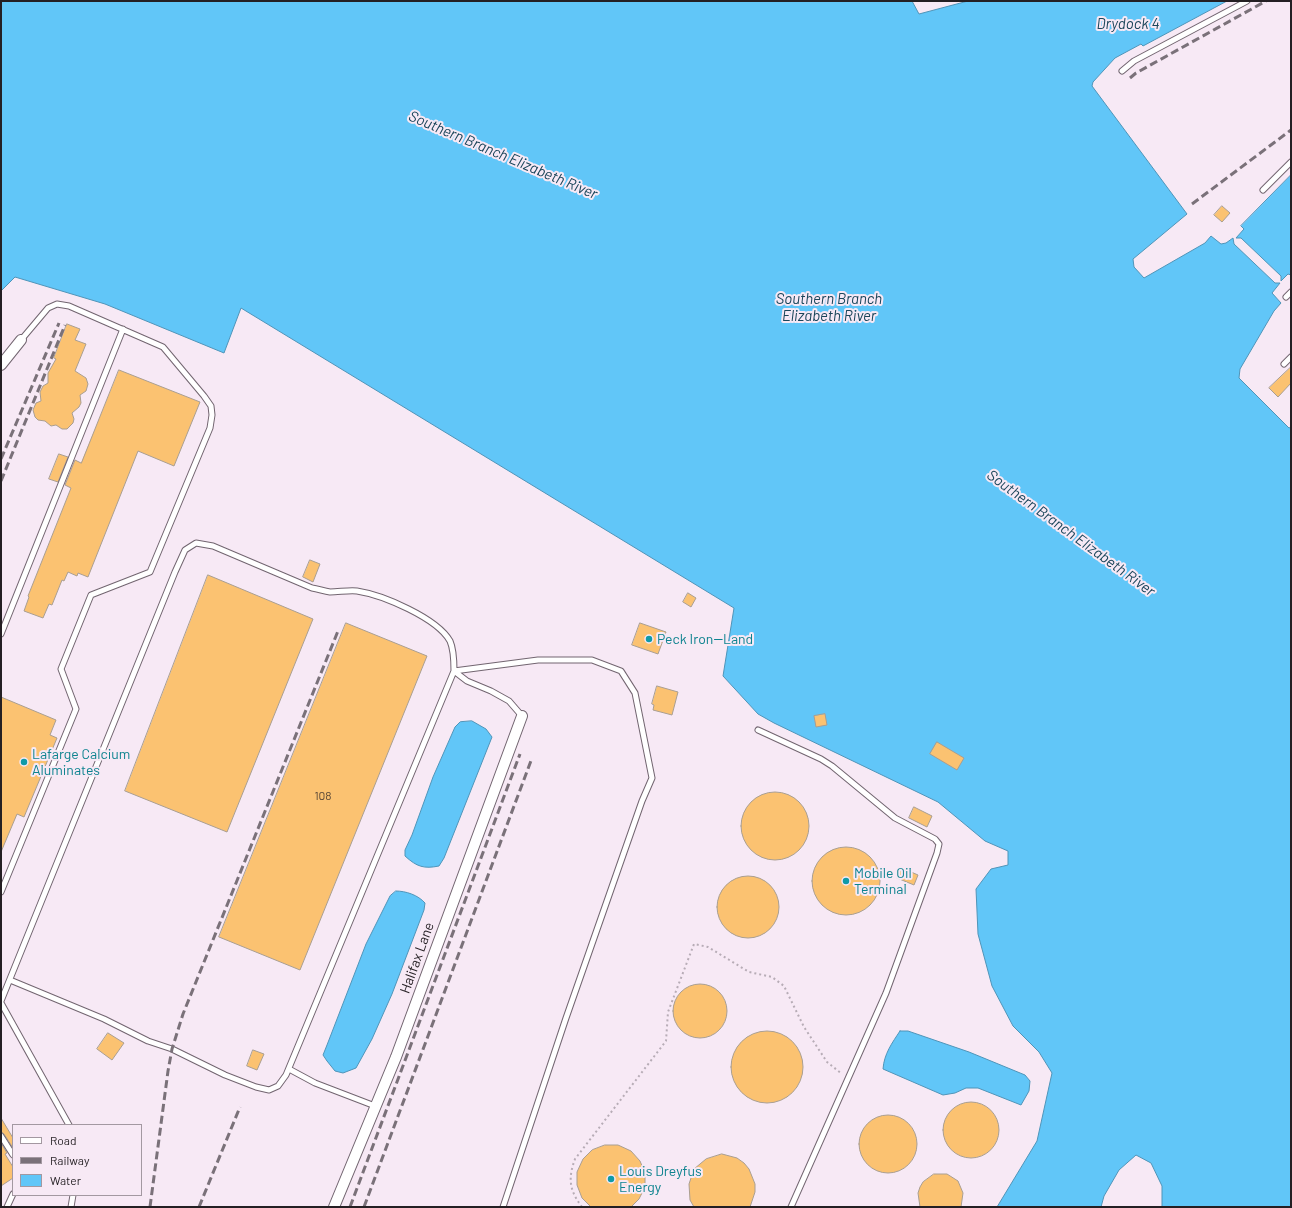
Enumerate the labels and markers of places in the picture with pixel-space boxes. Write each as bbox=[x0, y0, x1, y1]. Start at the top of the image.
place label: Peck Iron--Land bbox=[657, 631, 753, 647]
marker: Peck Iron--Land bbox=[644, 634, 654, 644]
place label: Lafarge Calcium Aluminates bbox=[32, 746, 130, 778]
marker: Lafarge Calcium Aluminates bbox=[19, 757, 29, 767]
place label: Mobile Oil Terminal bbox=[854, 865, 912, 898]
marker: Mobile Oil Terminal bbox=[841, 876, 851, 886]
place label: Louis Dreyfus Energy bbox=[619, 1163, 702, 1196]
marker: Louis Dreyfus Energy bbox=[606, 1174, 616, 1184]

